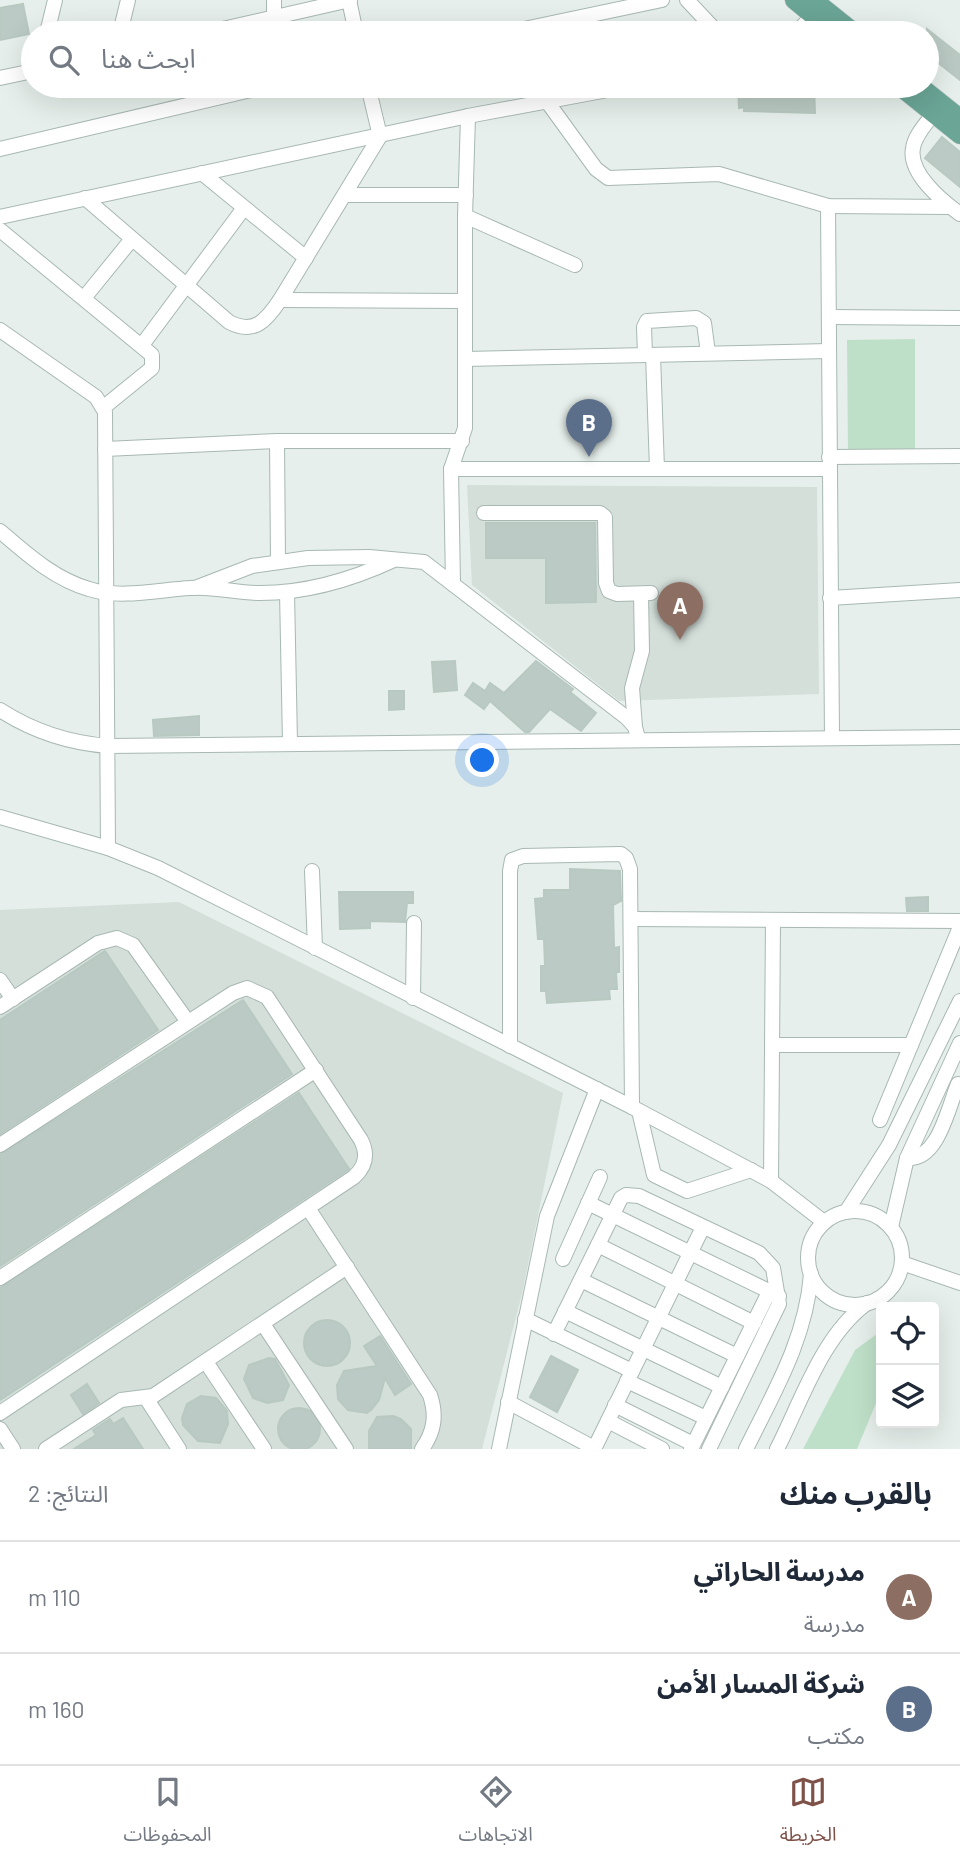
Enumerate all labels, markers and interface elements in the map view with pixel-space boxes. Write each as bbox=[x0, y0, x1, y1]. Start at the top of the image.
search box bbox=[21, 21, 939, 98]
icon: search bbox=[45, 41, 83, 79]
text: ابحث هنا bbox=[101, 42, 196, 73]
pin: B bbox=[566, 399, 612, 457]
pin: A bbox=[657, 582, 703, 640]
your location bbox=[465, 743, 499, 777]
map controls bbox=[876, 1302, 939, 1428]
button: locate bbox=[876, 1302, 939, 1365]
button: layers bbox=[876, 1365, 939, 1428]
text: بالقرب منك bbox=[780, 1474, 932, 1510]
text: النتائج: 2 bbox=[28, 1479, 108, 1507]
text: مدرسة الحاراتي bbox=[694, 1555, 865, 1586]
text: 110 m bbox=[28, 1583, 81, 1611]
text: A bbox=[901, 1583, 917, 1611]
text: مدرسة bbox=[804, 1609, 865, 1637]
text: شركة المسار الأمن bbox=[657, 1667, 865, 1698]
text: 160 m bbox=[28, 1695, 85, 1723]
text: B bbox=[902, 1695, 916, 1723]
text: مكتب bbox=[808, 1721, 865, 1749]
tab: المحفوظات bbox=[123, 1773, 212, 1855]
tab: الاتجاهات bbox=[459, 1773, 533, 1855]
tab: الخريطة bbox=[780, 1773, 837, 1855]

